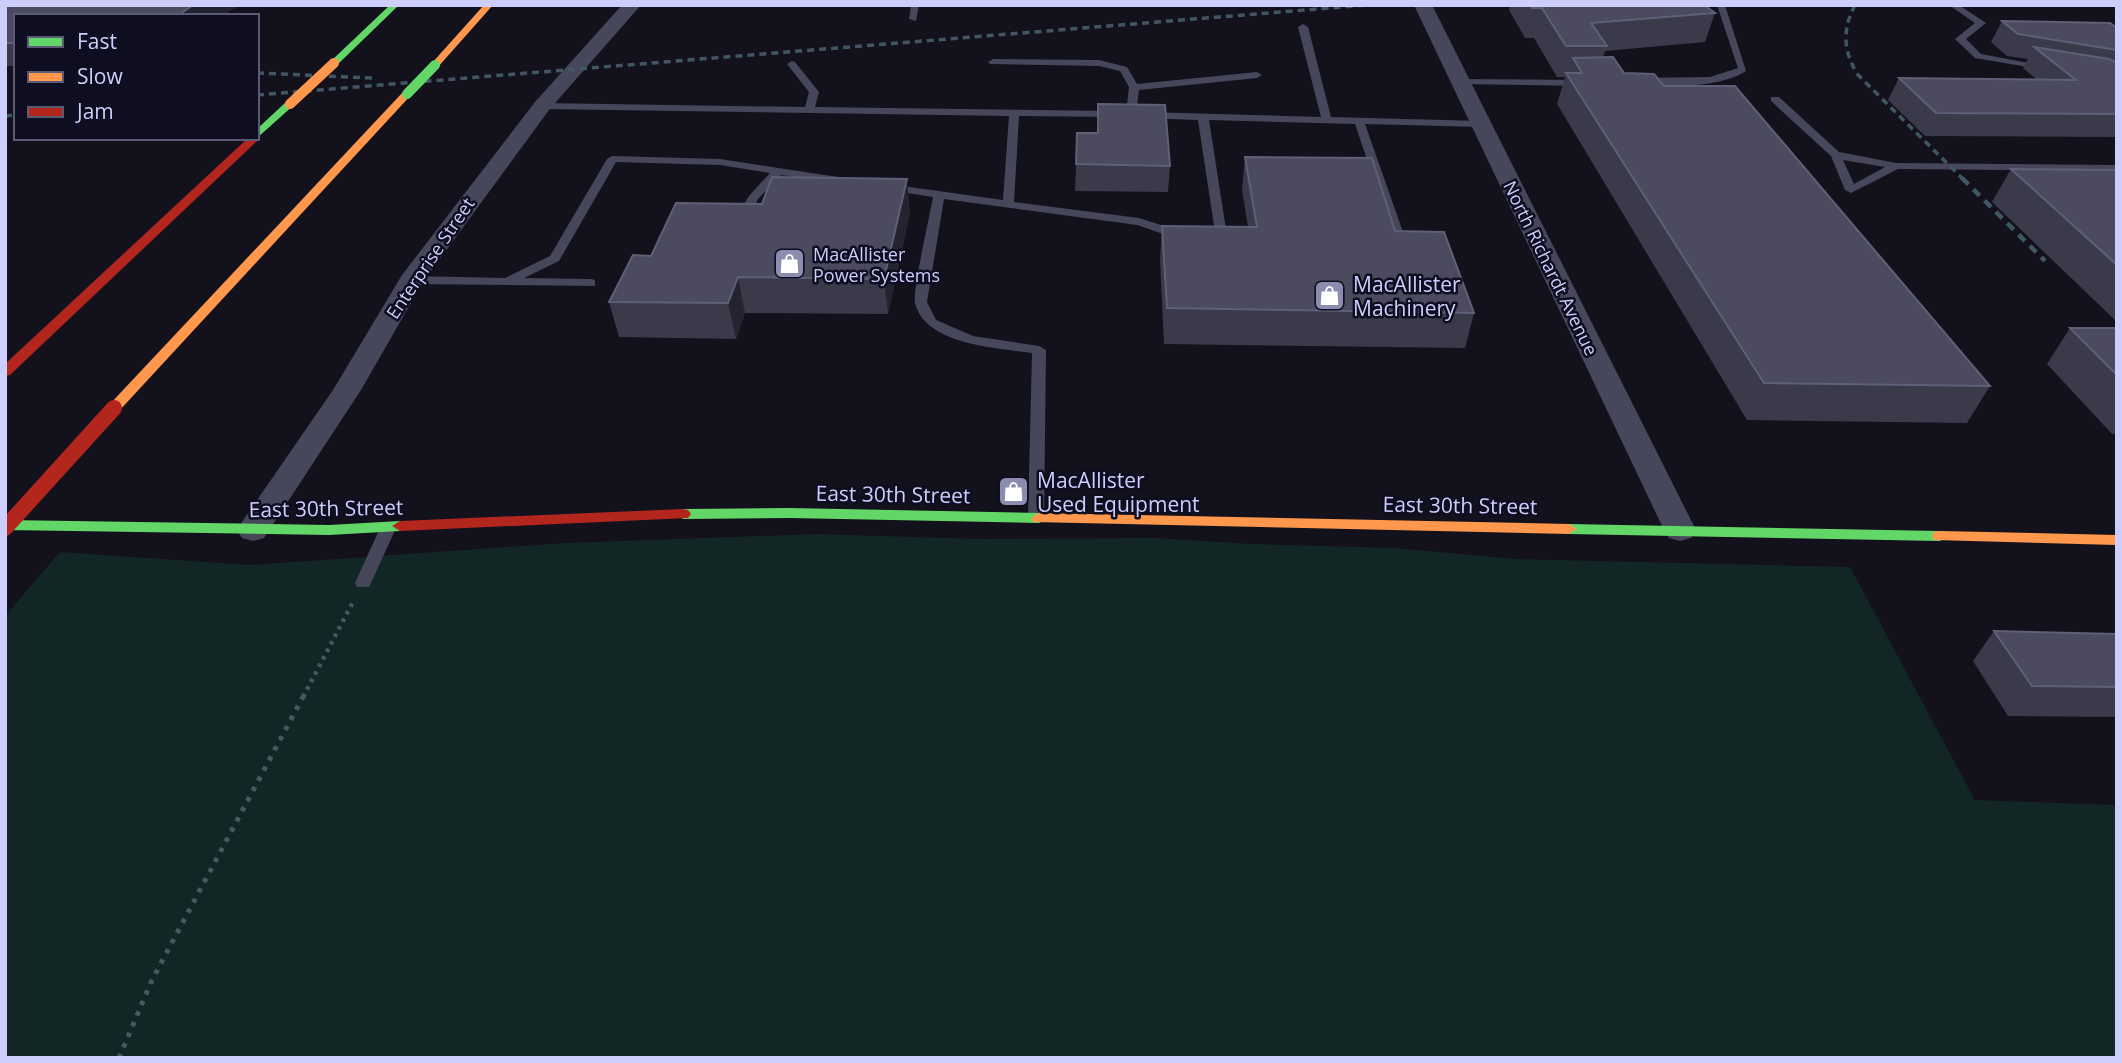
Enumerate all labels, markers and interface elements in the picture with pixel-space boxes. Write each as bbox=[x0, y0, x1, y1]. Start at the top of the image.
legend bbox=[14, 14, 259, 140]
text: Fast bbox=[77, 27, 117, 55]
text: Slow bbox=[77, 62, 123, 90]
text: Jam bbox=[75, 97, 114, 125]
street label: North Richardt Avenue bbox=[1498, 177, 1604, 359]
street label: Enterprise Street bbox=[380, 193, 480, 323]
place label: MacAllister Power Systems bbox=[813, 242, 940, 287]
shop icon: MacAllister Power Systems bbox=[773, 247, 807, 281]
place label: MacAllister Machinery bbox=[1353, 270, 1461, 322]
shop icon: MacAllister Machinery bbox=[1313, 279, 1347, 313]
place label: MacAllister Used Equipment bbox=[1037, 466, 1200, 518]
shop icon: MacAllister Used Equipment bbox=[997, 475, 1031, 509]
street label: East 30th Street bbox=[815, 479, 971, 509]
street label: East 30th Street bbox=[1382, 490, 1538, 520]
street label: East 30th Street bbox=[248, 493, 404, 523]

